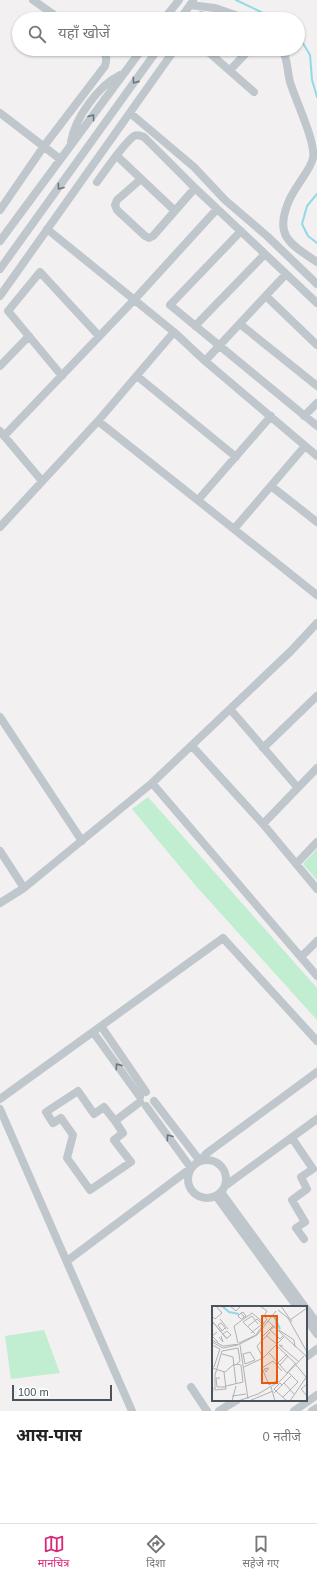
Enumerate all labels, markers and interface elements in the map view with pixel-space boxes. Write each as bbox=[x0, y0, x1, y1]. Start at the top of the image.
search box bbox=[12, 12, 305, 56]
icon: search bbox=[26, 23, 48, 45]
text: यहाँ खोजें bbox=[58, 24, 110, 41]
one-way arrow bbox=[133, 76, 140, 83]
one-way arrow bbox=[87, 114, 94, 121]
one-way arrow bbox=[58, 182, 65, 189]
one-way arrow bbox=[115, 1063, 122, 1070]
one-way arrow bbox=[166, 1134, 174, 1141]
inset map bbox=[212, 1306, 307, 1401]
scale bar bbox=[12, 1383, 112, 1402]
text: 100 m bbox=[18, 1386, 49, 1398]
text: आस-पास bbox=[16, 1426, 82, 1445]
text: 0 नतीजे bbox=[263, 1429, 301, 1444]
tab: मानचित्र bbox=[38, 1533, 69, 1571]
tab: दिशा bbox=[145, 1533, 167, 1571]
tab: सहेजे गए bbox=[242, 1533, 279, 1571]

